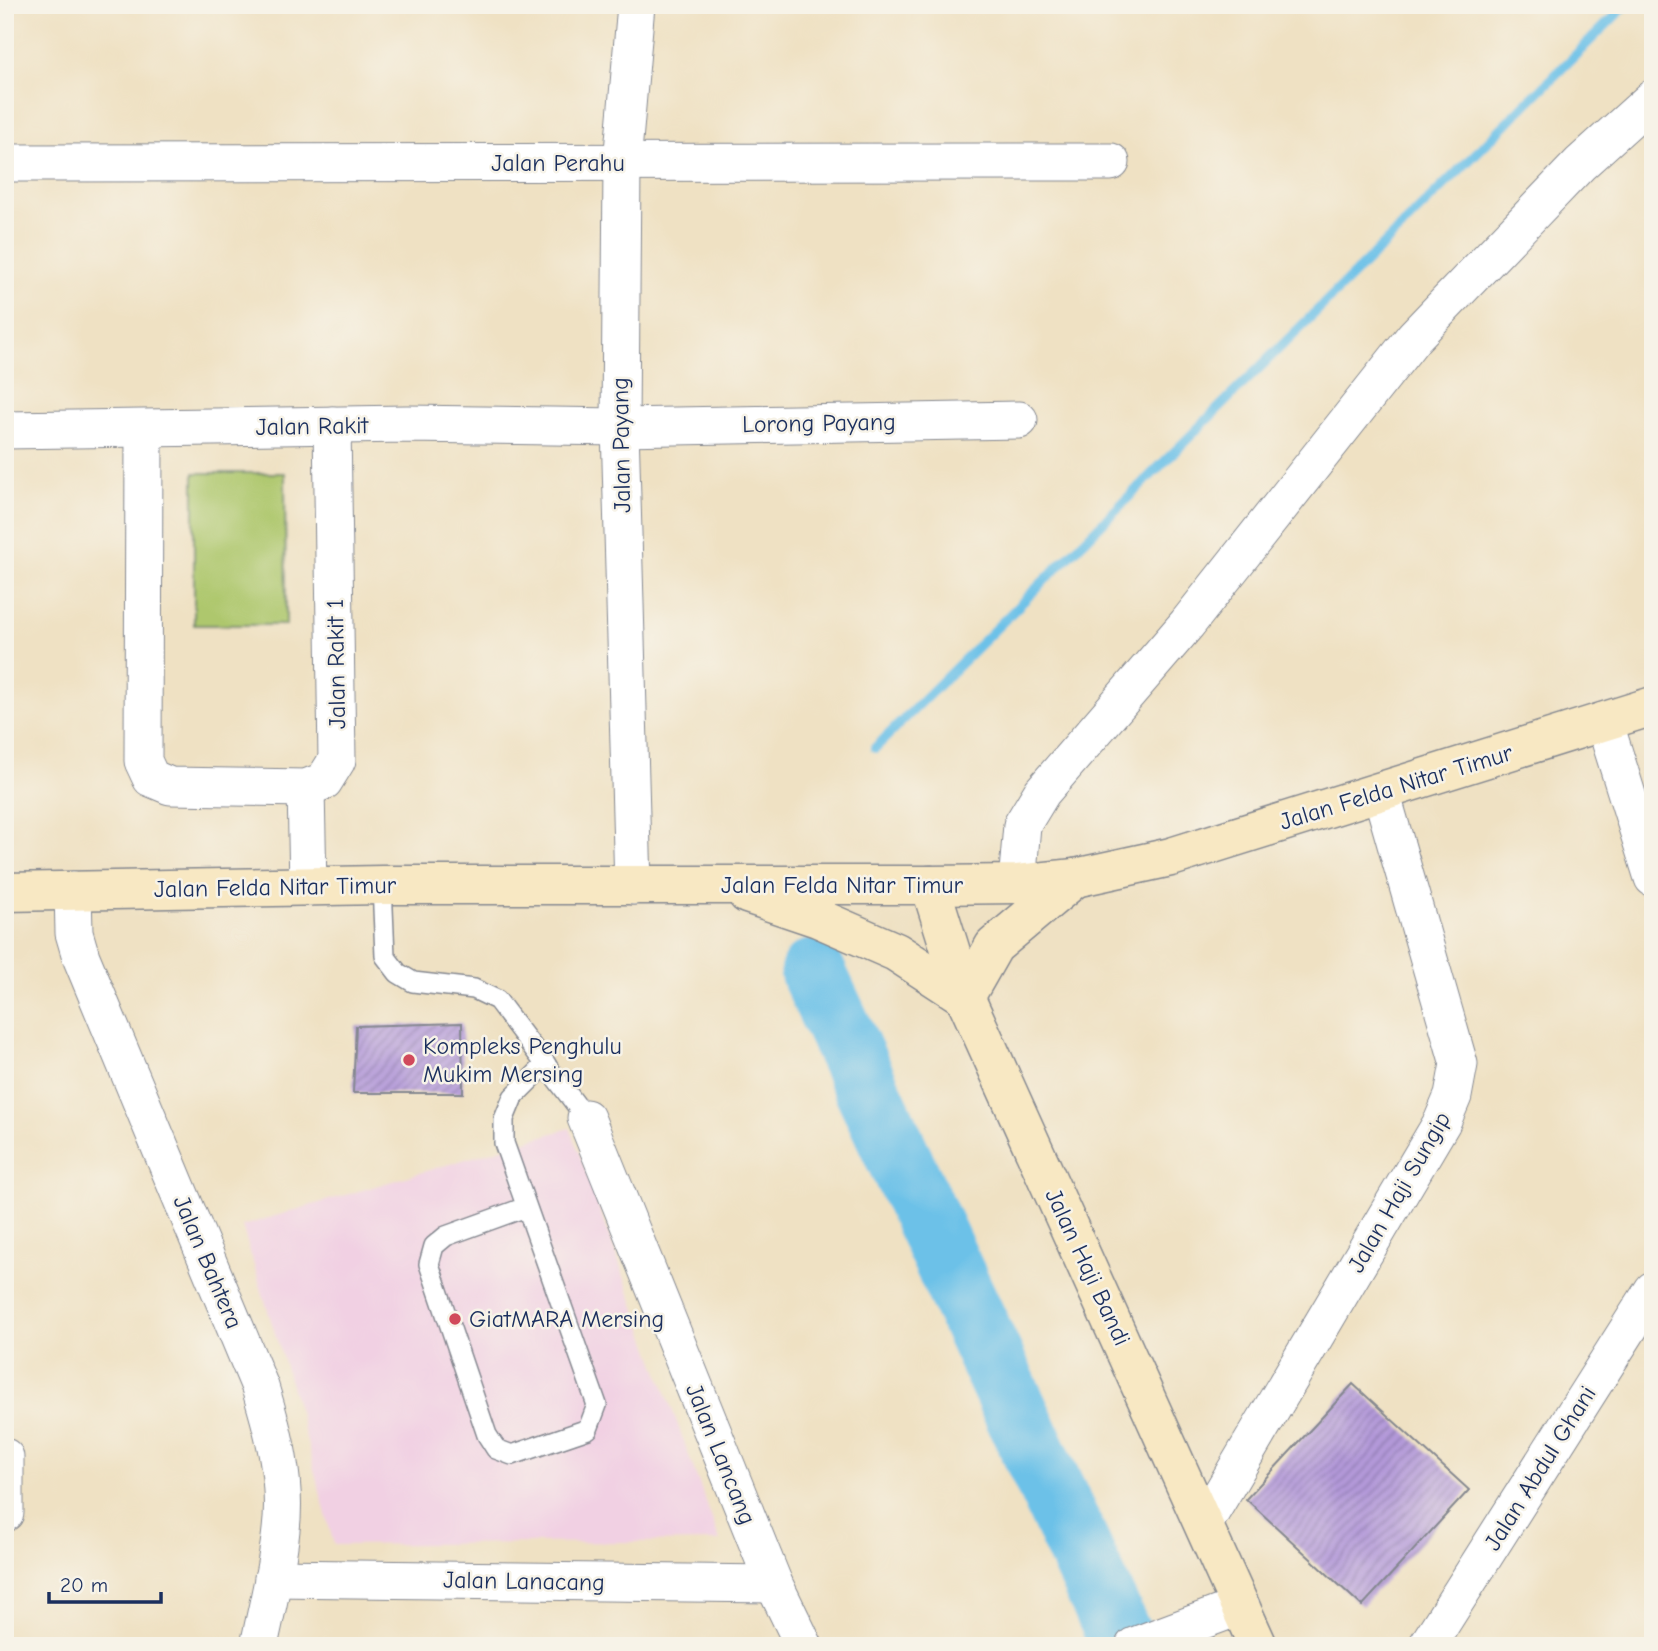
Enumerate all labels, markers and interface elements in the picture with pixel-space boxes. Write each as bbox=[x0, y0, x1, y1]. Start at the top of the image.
street label: Jalan Perahu bbox=[491, 149, 625, 177]
street label: Jalan Payang bbox=[606, 377, 636, 513]
street label: Lorong Payang bbox=[742, 408, 896, 438]
street label: Jalan Rakit bbox=[255, 411, 370, 441]
street label: Jalan Rakit 1 bbox=[321, 599, 351, 729]
street label: Jalan Felda Nitar Timur bbox=[1276, 738, 1516, 836]
street label: Jalan Felda Nitar Timur bbox=[154, 871, 397, 903]
street label: Jalan Felda Nitar Timur bbox=[721, 871, 964, 899]
place label: Kompleks Penghulu Mukim Mersing bbox=[423, 1032, 622, 1088]
marker: Kompleks Penghulu Mukim Mersing bbox=[401, 1052, 417, 1068]
street label: Jalan Haji Sungip bbox=[1342, 1107, 1456, 1277]
street label: Jalan Haji Bandi bbox=[1039, 1184, 1137, 1350]
street label: Jalan Bahtera bbox=[167, 1191, 249, 1333]
place label: GiatMARA Mersing bbox=[469, 1305, 664, 1333]
marker: GiatMARA Mersing bbox=[447, 1311, 463, 1327]
street label: Jalan Lancang bbox=[680, 1379, 762, 1529]
street label: Jalan Abdul Ghani bbox=[1478, 1381, 1602, 1555]
scale bar bbox=[49, 1560, 161, 1604]
street label: Jalan Lanacang bbox=[443, 1566, 605, 1596]
text: 20 m bbox=[60, 1573, 108, 1597]

